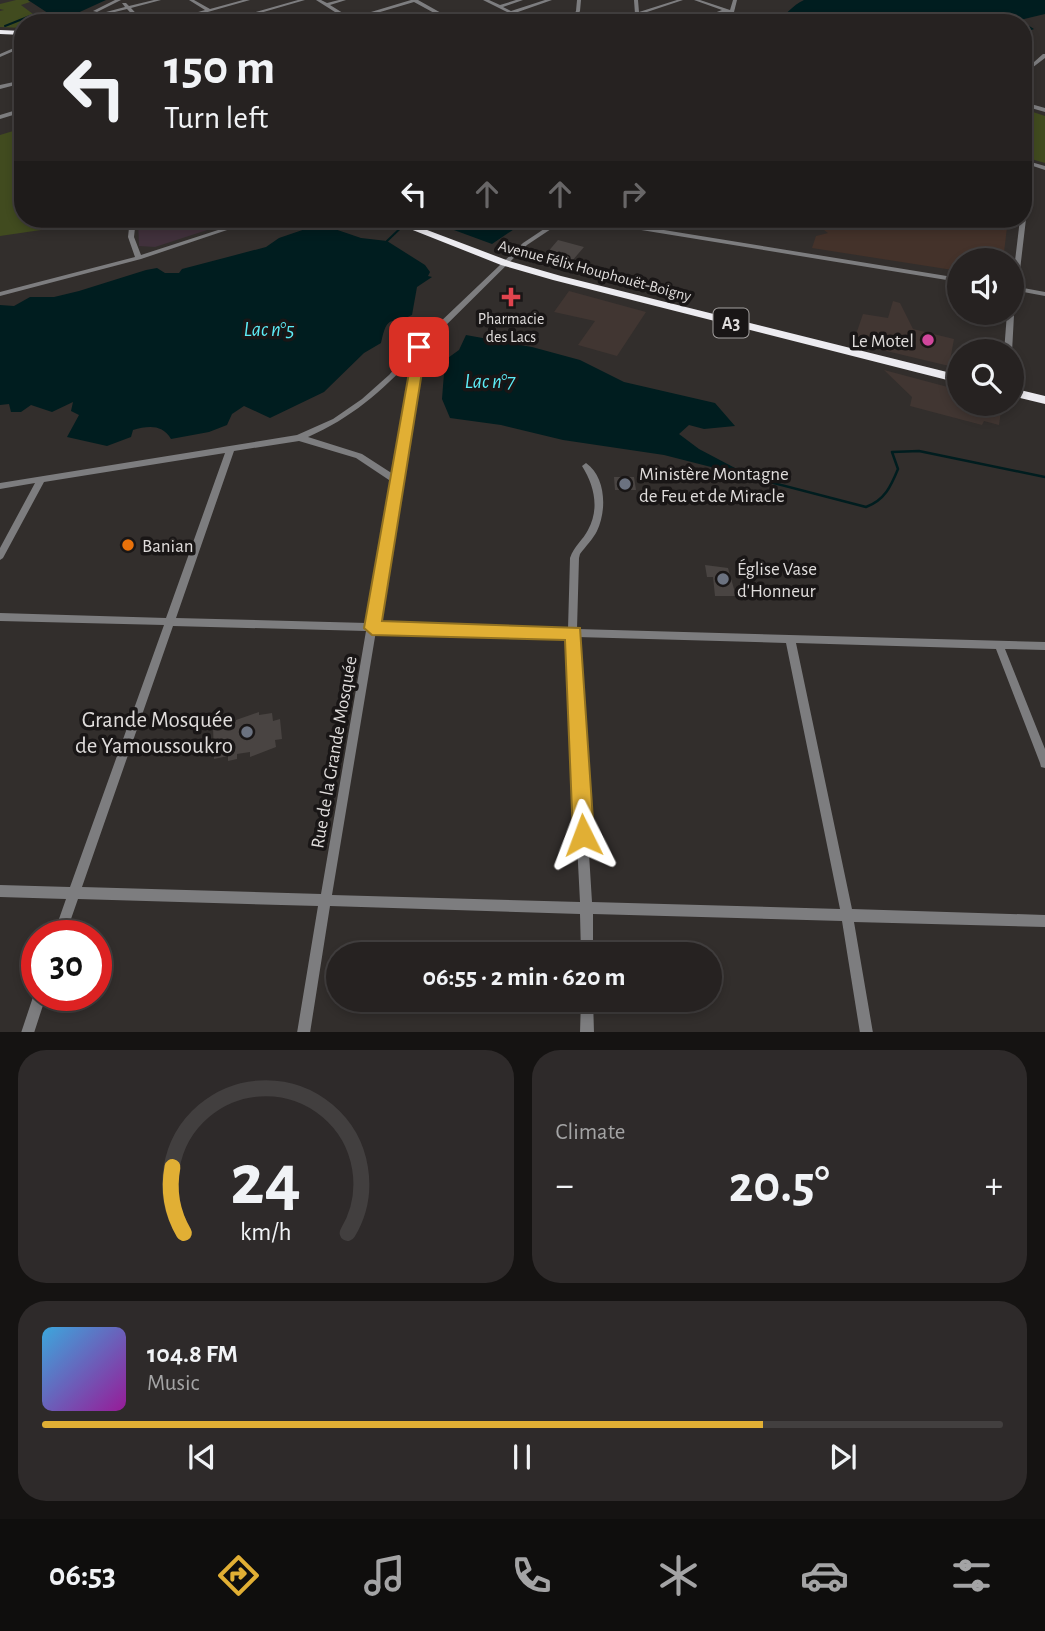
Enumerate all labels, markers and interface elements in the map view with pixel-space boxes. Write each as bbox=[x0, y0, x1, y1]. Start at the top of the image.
icon: left bbox=[49, 42, 140, 133]
text: 150 m bbox=[164, 44, 275, 93]
text: Turn left bbox=[164, 102, 268, 134]
icon: left bbox=[395, 175, 433, 213]
icon: ahead bbox=[468, 175, 506, 213]
icon: ahead bbox=[541, 175, 579, 213]
icon: right bbox=[614, 175, 652, 213]
street label: Avenue Félix Houphouët-Boigny bbox=[496, 237, 693, 305]
map controls bbox=[947, 248, 1024, 416]
button: sound bbox=[947, 248, 1024, 325]
marker: Pharmacie des Lacs bbox=[503, 289, 519, 305]
road number: A3 bbox=[714, 309, 748, 338]
place label: Pharmacie des Lacs bbox=[478, 311, 544, 345]
pin bbox=[389, 317, 449, 377]
water label: Lac n°5 bbox=[244, 319, 295, 340]
icon: arrive bbox=[400, 328, 438, 366]
place label: Le Motel bbox=[851, 332, 914, 351]
marker: Le Motel bbox=[920, 332, 936, 348]
button: search bbox=[947, 339, 1024, 416]
water label: Lac n°7 bbox=[465, 371, 516, 392]
place label: Ministère Montagne de Feu et de Miracle bbox=[639, 465, 789, 506]
marker: Ministère Montagne de Feu et de Miracle bbox=[617, 476, 633, 492]
marker: Banian bbox=[120, 537, 136, 553]
place label: Banian bbox=[142, 537, 194, 556]
place label: Église Vase d'Honneur bbox=[737, 558, 817, 601]
marker: Église Vase d'Honneur bbox=[715, 571, 731, 587]
street label: Rue de la Grande Mosquée bbox=[308, 655, 361, 850]
place label: Grande Mosquée de Yamoussoukro bbox=[75, 709, 233, 758]
marker: Grande Mosquée de Yamoussoukro bbox=[239, 724, 255, 740]
position arrow bbox=[546, 798, 620, 872]
speed limit sign: 30 bbox=[21, 920, 112, 1011]
text: 06:55 · 2 min · 620 m bbox=[422, 964, 626, 990]
text: Climate bbox=[556, 1121, 625, 1144]
text: 24 bbox=[230, 1145, 301, 1218]
text: 20.5° bbox=[729, 1159, 830, 1211]
text: − bbox=[556, 1167, 574, 1205]
text: + bbox=[985, 1167, 1003, 1205]
text: km/h bbox=[240, 1219, 292, 1244]
text: 104.8 FM bbox=[147, 1341, 238, 1367]
text: Music bbox=[147, 1372, 199, 1395]
icon: previous bbox=[183, 1438, 221, 1476]
icon: pause bbox=[503, 1438, 541, 1476]
icon: next bbox=[824, 1438, 862, 1476]
icon: directions bbox=[214, 1551, 263, 1600]
icon: music bbox=[360, 1551, 409, 1600]
icon: phone bbox=[507, 1551, 556, 1600]
icon: climate bbox=[654, 1551, 703, 1600]
icon: car bbox=[800, 1551, 849, 1600]
icon: filters bbox=[947, 1551, 996, 1600]
text: 06:53 bbox=[49, 1559, 116, 1591]

